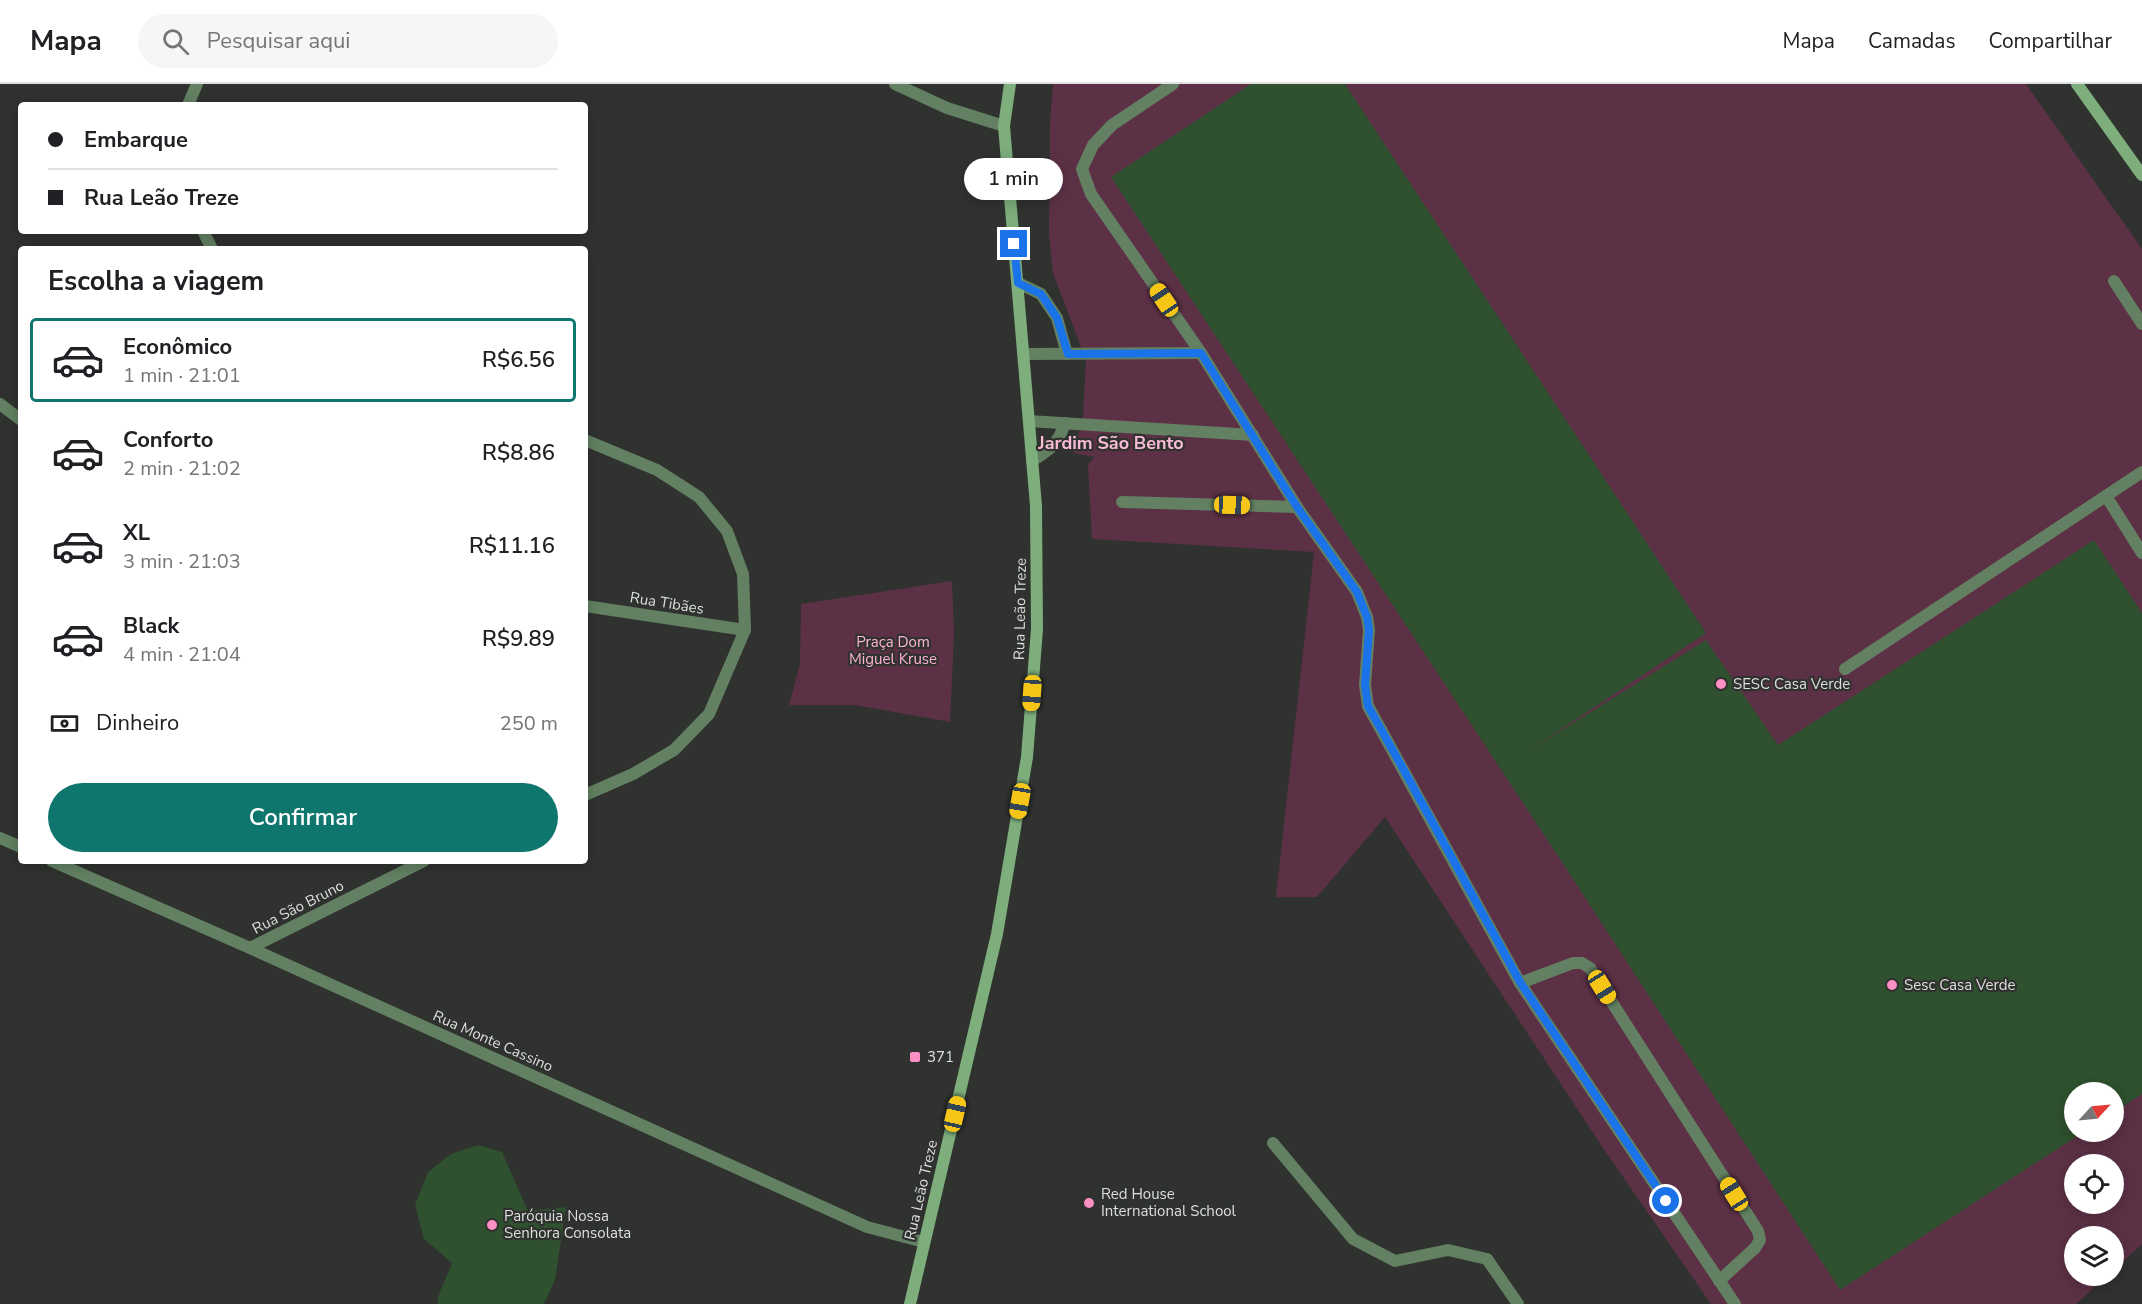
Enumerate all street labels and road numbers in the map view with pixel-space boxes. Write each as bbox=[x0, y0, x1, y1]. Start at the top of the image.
street label: Rua Leão Treze bbox=[1009, 558, 1031, 660]
street label: Rua Tibães bbox=[629, 587, 705, 619]
street label: Rua São Bruno bbox=[249, 875, 347, 939]
street label: Rua Monte Cassino bbox=[430, 1006, 556, 1076]
street label: Rua Leão Treze bbox=[900, 1138, 942, 1242]

